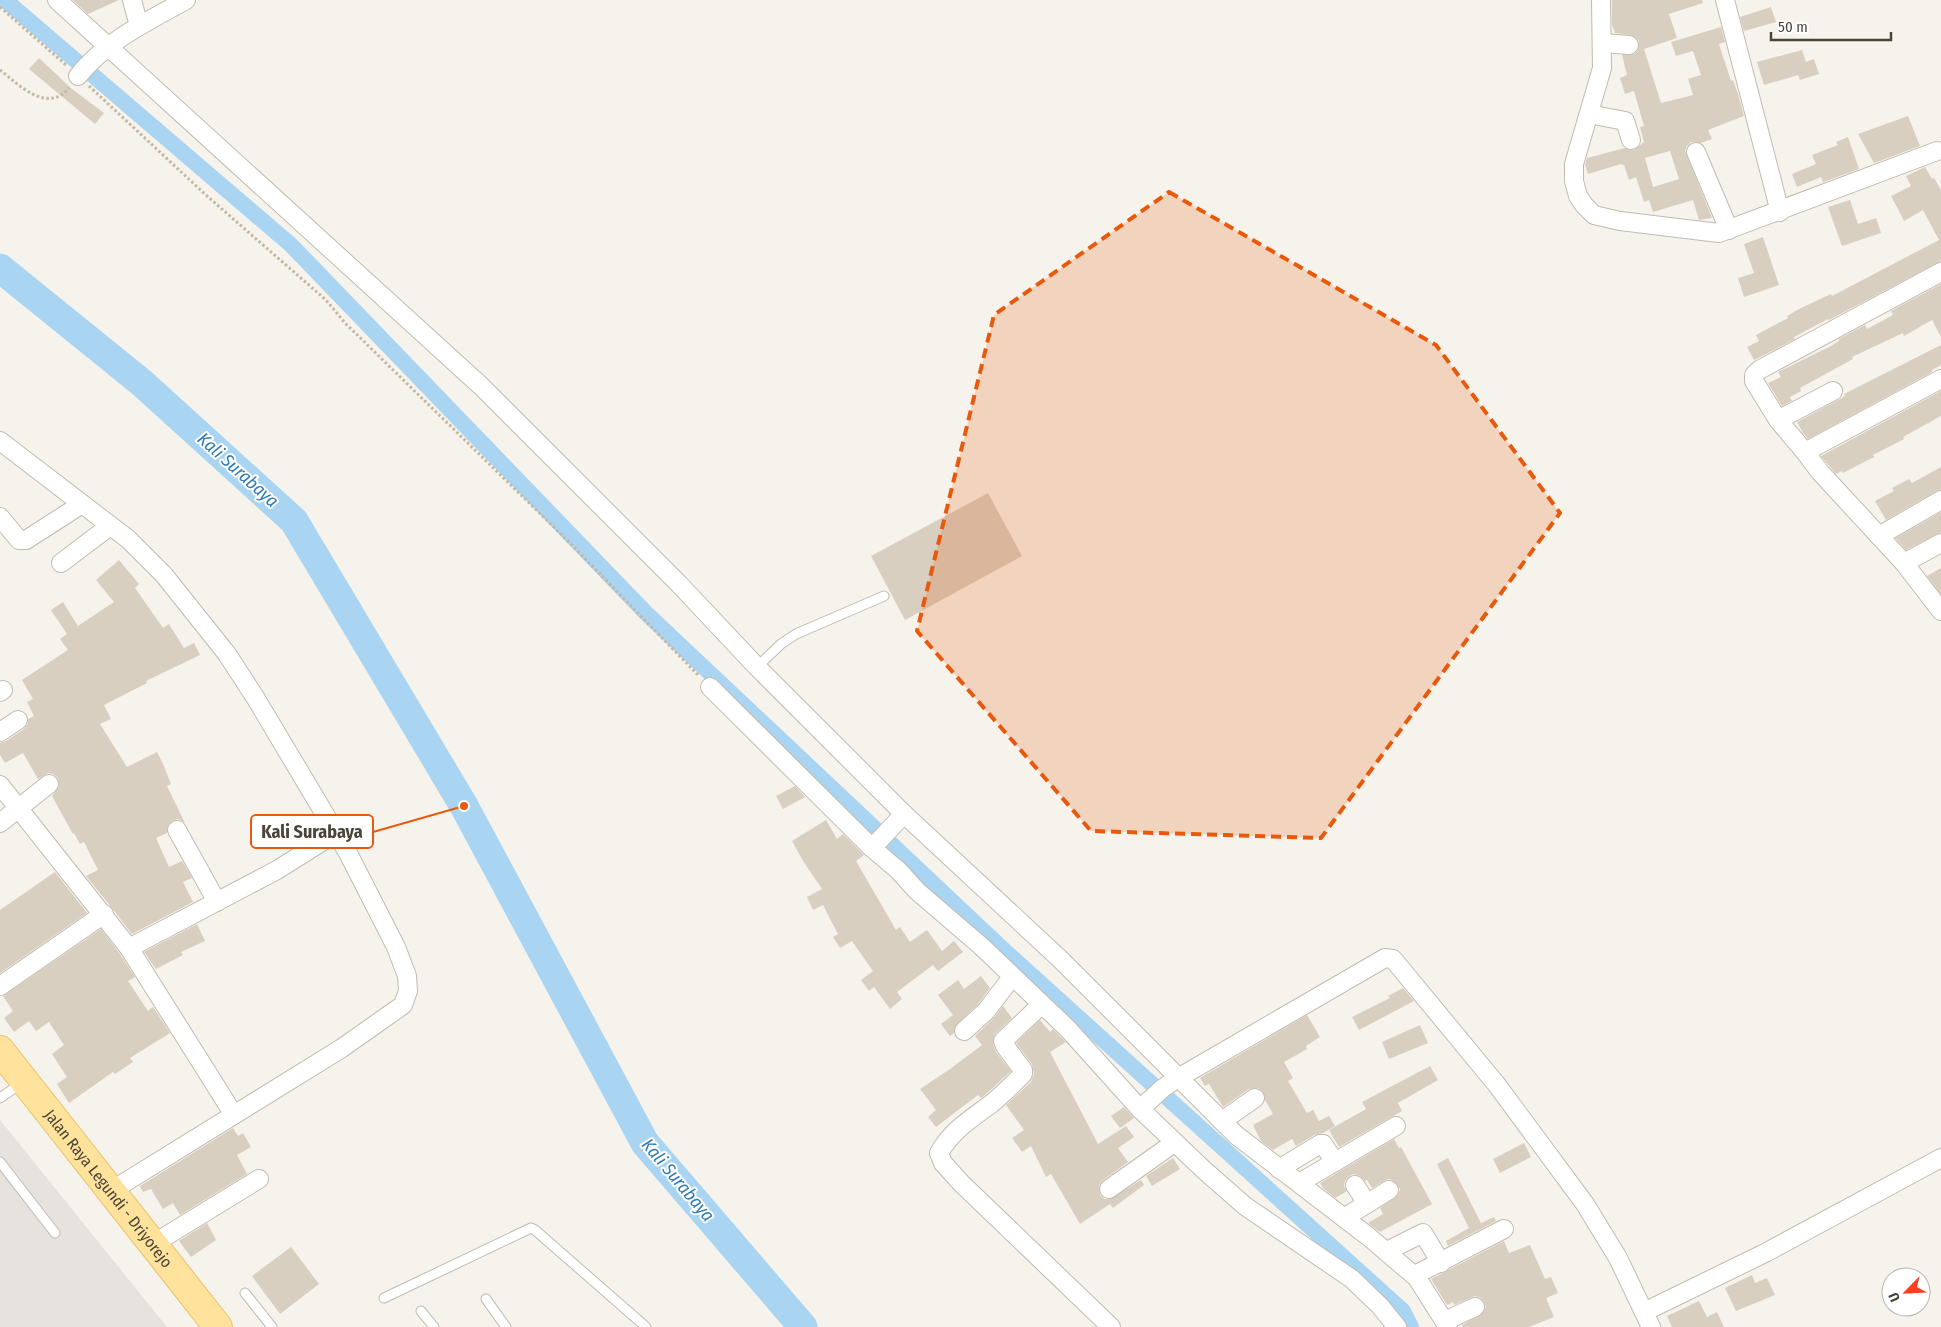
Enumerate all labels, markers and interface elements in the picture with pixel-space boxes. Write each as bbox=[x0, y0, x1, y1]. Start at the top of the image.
scale bar bbox=[1771, 10, 1891, 42]
text: 50 m bbox=[1778, 18, 1808, 36]
water label: Kali Surabaya bbox=[193, 428, 283, 512]
callout: Kali Surabaya bbox=[251, 815, 373, 848]
text: Kali Surabaya bbox=[261, 821, 363, 843]
street label: Jalan Raya Legundi - Driyorejo bbox=[40, 1106, 176, 1271]
water label: Kali Surabaya bbox=[637, 1134, 719, 1226]
north arrow bbox=[1881, 1267, 1931, 1317]
text: U bbox=[1885, 1290, 1904, 1304]

